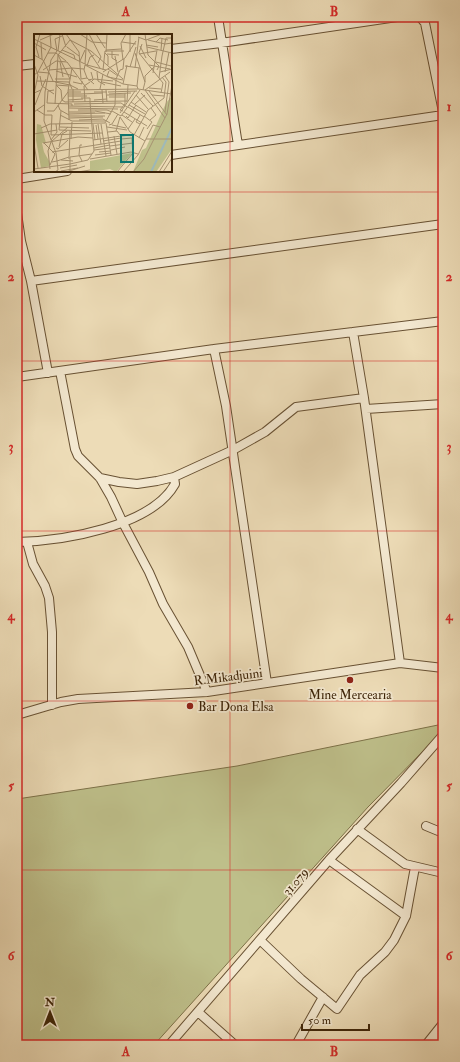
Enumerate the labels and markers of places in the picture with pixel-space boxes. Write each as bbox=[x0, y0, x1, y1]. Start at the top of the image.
marker: Mine Mercearia bbox=[345, 675, 355, 685]
place label: Mine Mercearia bbox=[308, 687, 392, 703]
place label: Bar Dona Elsa bbox=[198, 699, 274, 715]
marker: Bar Dona Elsa bbox=[185, 701, 195, 711]

